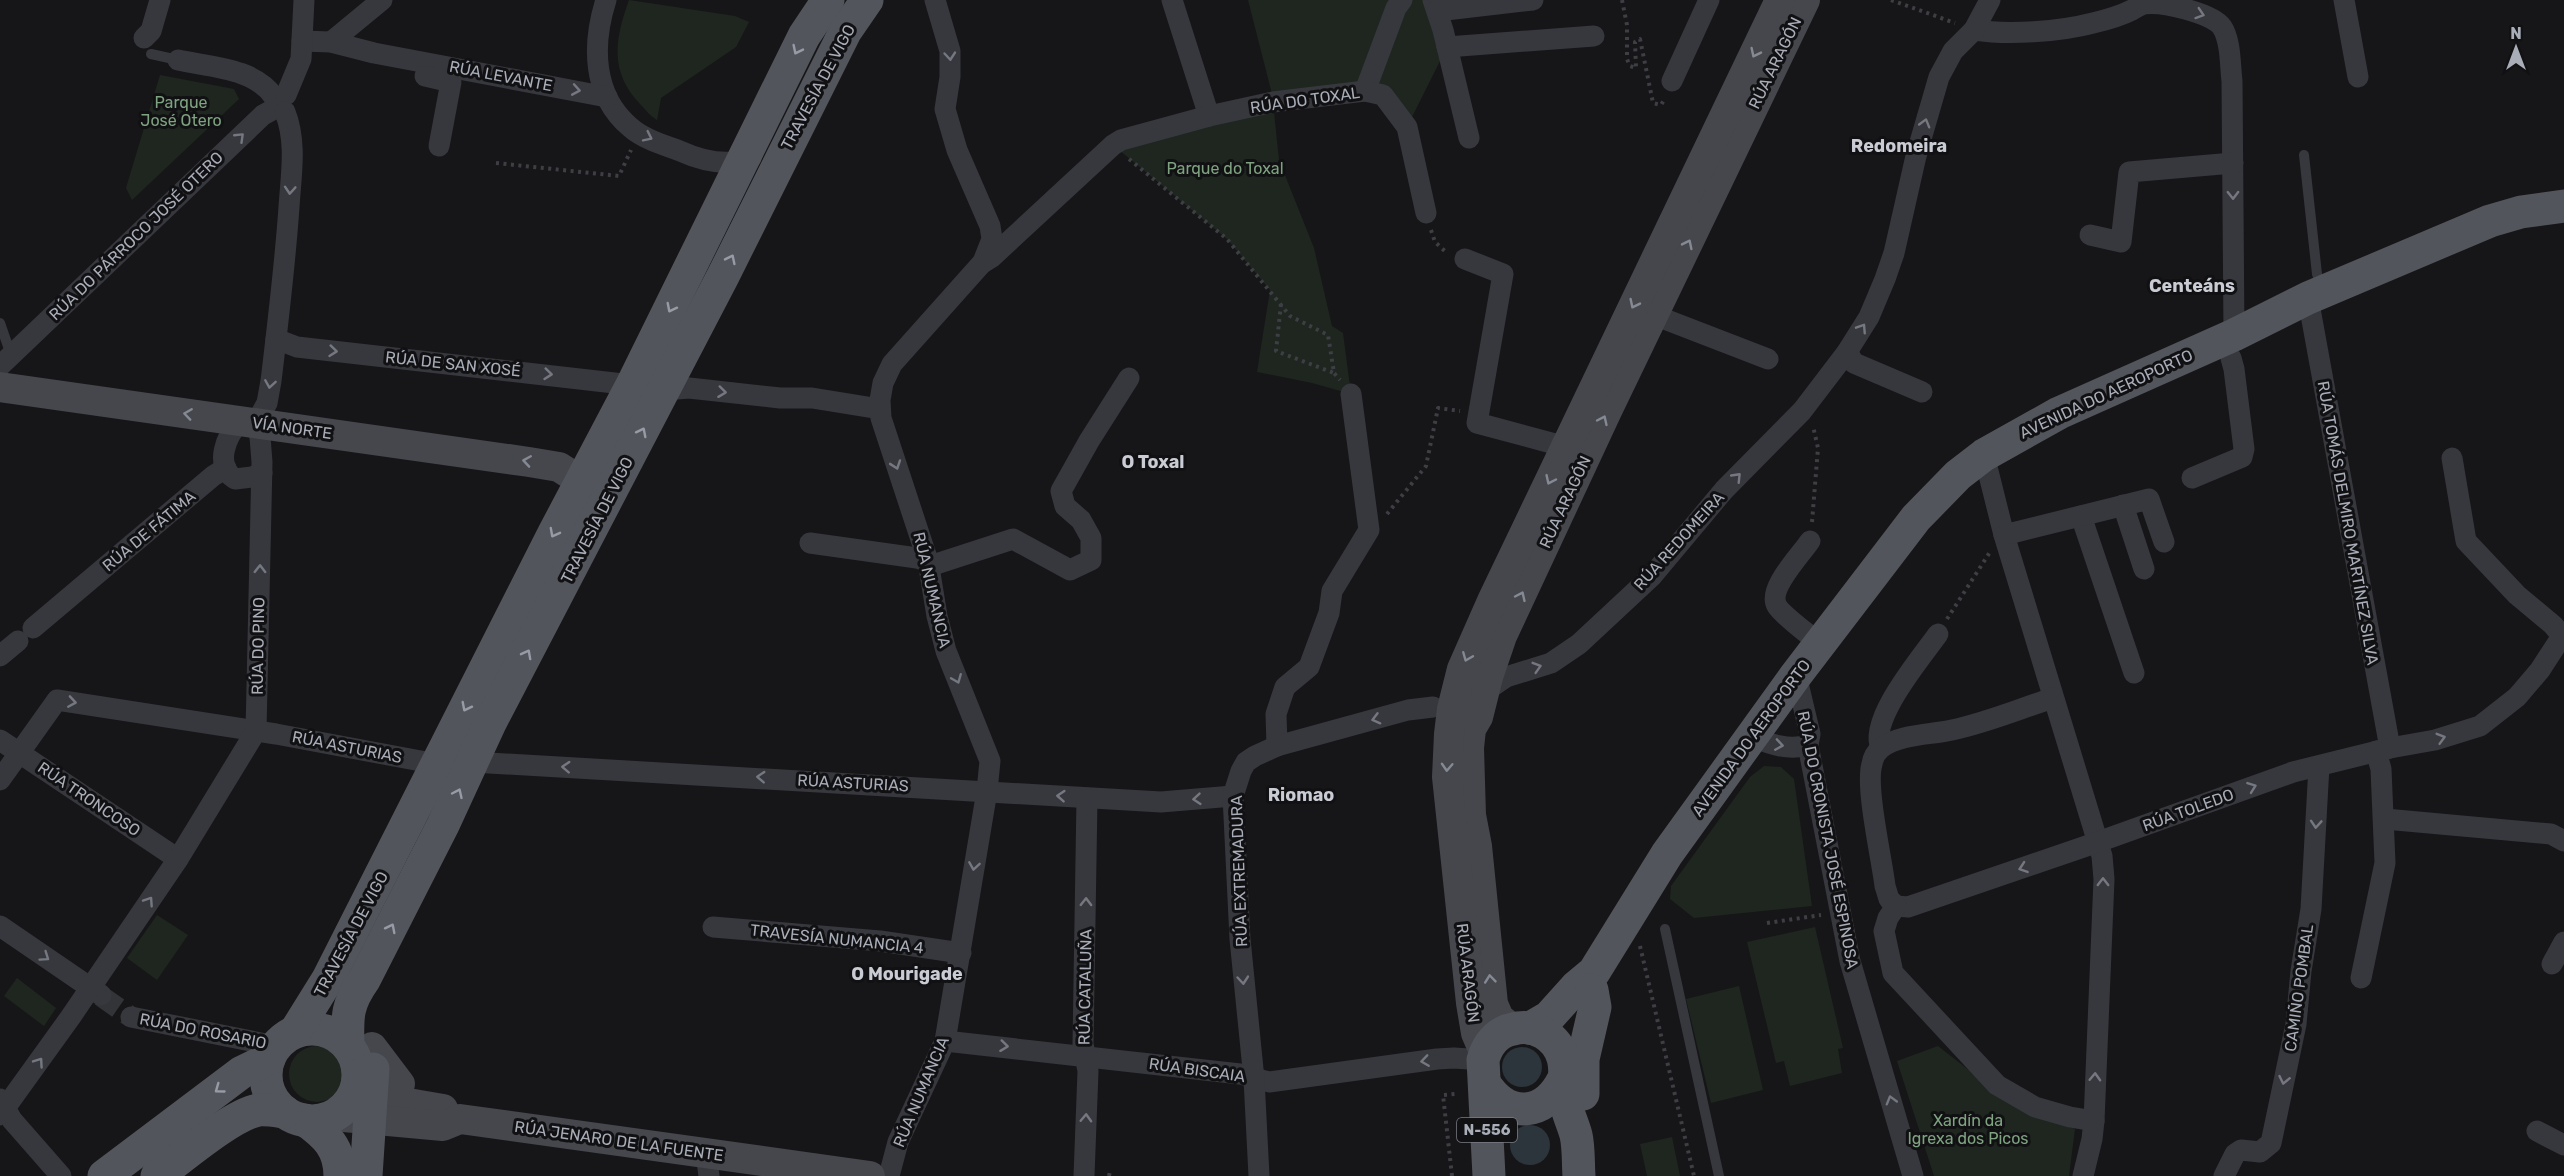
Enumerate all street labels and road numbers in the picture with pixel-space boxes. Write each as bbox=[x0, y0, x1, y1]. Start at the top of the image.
street label: RÚA ARAGÓN bbox=[1744, 14, 1805, 112]
street label: TRAVESÍA DE VIGO bbox=[777, 21, 859, 153]
street label: RÚA LEVANTE bbox=[448, 56, 554, 95]
street label: RÚA DO TOXAL bbox=[1249, 82, 1361, 117]
street label: RÚA DO PÁRROCO JOSÉ OTERO bbox=[44, 147, 227, 324]
street label: AVENIDA DO AEROPORTO bbox=[2016, 345, 2196, 443]
street label: RÚA DE SAN XOSÉ bbox=[384, 346, 522, 381]
street label: RÚA TOMÁS DELMIRO MARTÍNEZ SILVA bbox=[2314, 379, 2383, 667]
street label: VÍA NORTE bbox=[251, 413, 333, 443]
street label: RÚA ARAGÓN bbox=[1534, 452, 1595, 551]
street label: TRAVESÍA DE VIGO bbox=[557, 454, 637, 586]
street label: RÚA DE FÁTIMA bbox=[98, 486, 200, 575]
street label: RÚA REDOMEIRA bbox=[1629, 487, 1728, 594]
street label: RÚA NUMANCIA bbox=[909, 530, 956, 650]
street label: RÚA DO PINO bbox=[247, 597, 268, 695]
street label: AVENIDA DO AEROPORTO bbox=[1688, 656, 1814, 820]
street label: RÚA DO CRONISTA JOSÉ ESPINOSA bbox=[1794, 709, 1863, 971]
street label: RÚA ASTURIAS bbox=[290, 726, 404, 767]
street label: RÚA TRONCOSO bbox=[34, 757, 144, 840]
street label: RÚA ASTURIAS bbox=[797, 770, 909, 795]
street label: RÚA TOLEDO bbox=[2139, 784, 2236, 835]
street label: RÚA EXTREMADURA bbox=[1226, 795, 1251, 947]
street label: TRAVESÍA DE VIGO bbox=[310, 868, 392, 1000]
street label: TRAVESÍA NUMANCIA 4 bbox=[749, 920, 925, 958]
street label: RÚA ARAGÓN bbox=[1452, 922, 1485, 1024]
street label: CAMIÑO POMBAL bbox=[2281, 923, 2317, 1053]
street label: RÚA CATALUÑA bbox=[1073, 928, 1096, 1045]
street label: RÚA DO ROSARIO bbox=[138, 1008, 268, 1053]
street label: RÚA NUMANCIA bbox=[888, 1033, 953, 1150]
street label: RÚA BISCAIA bbox=[1148, 1053, 1247, 1086]
street label: RÚA JENARO DE LA FUENTE bbox=[513, 1116, 725, 1165]
road number: N-556 bbox=[1457, 1118, 1517, 1142]

